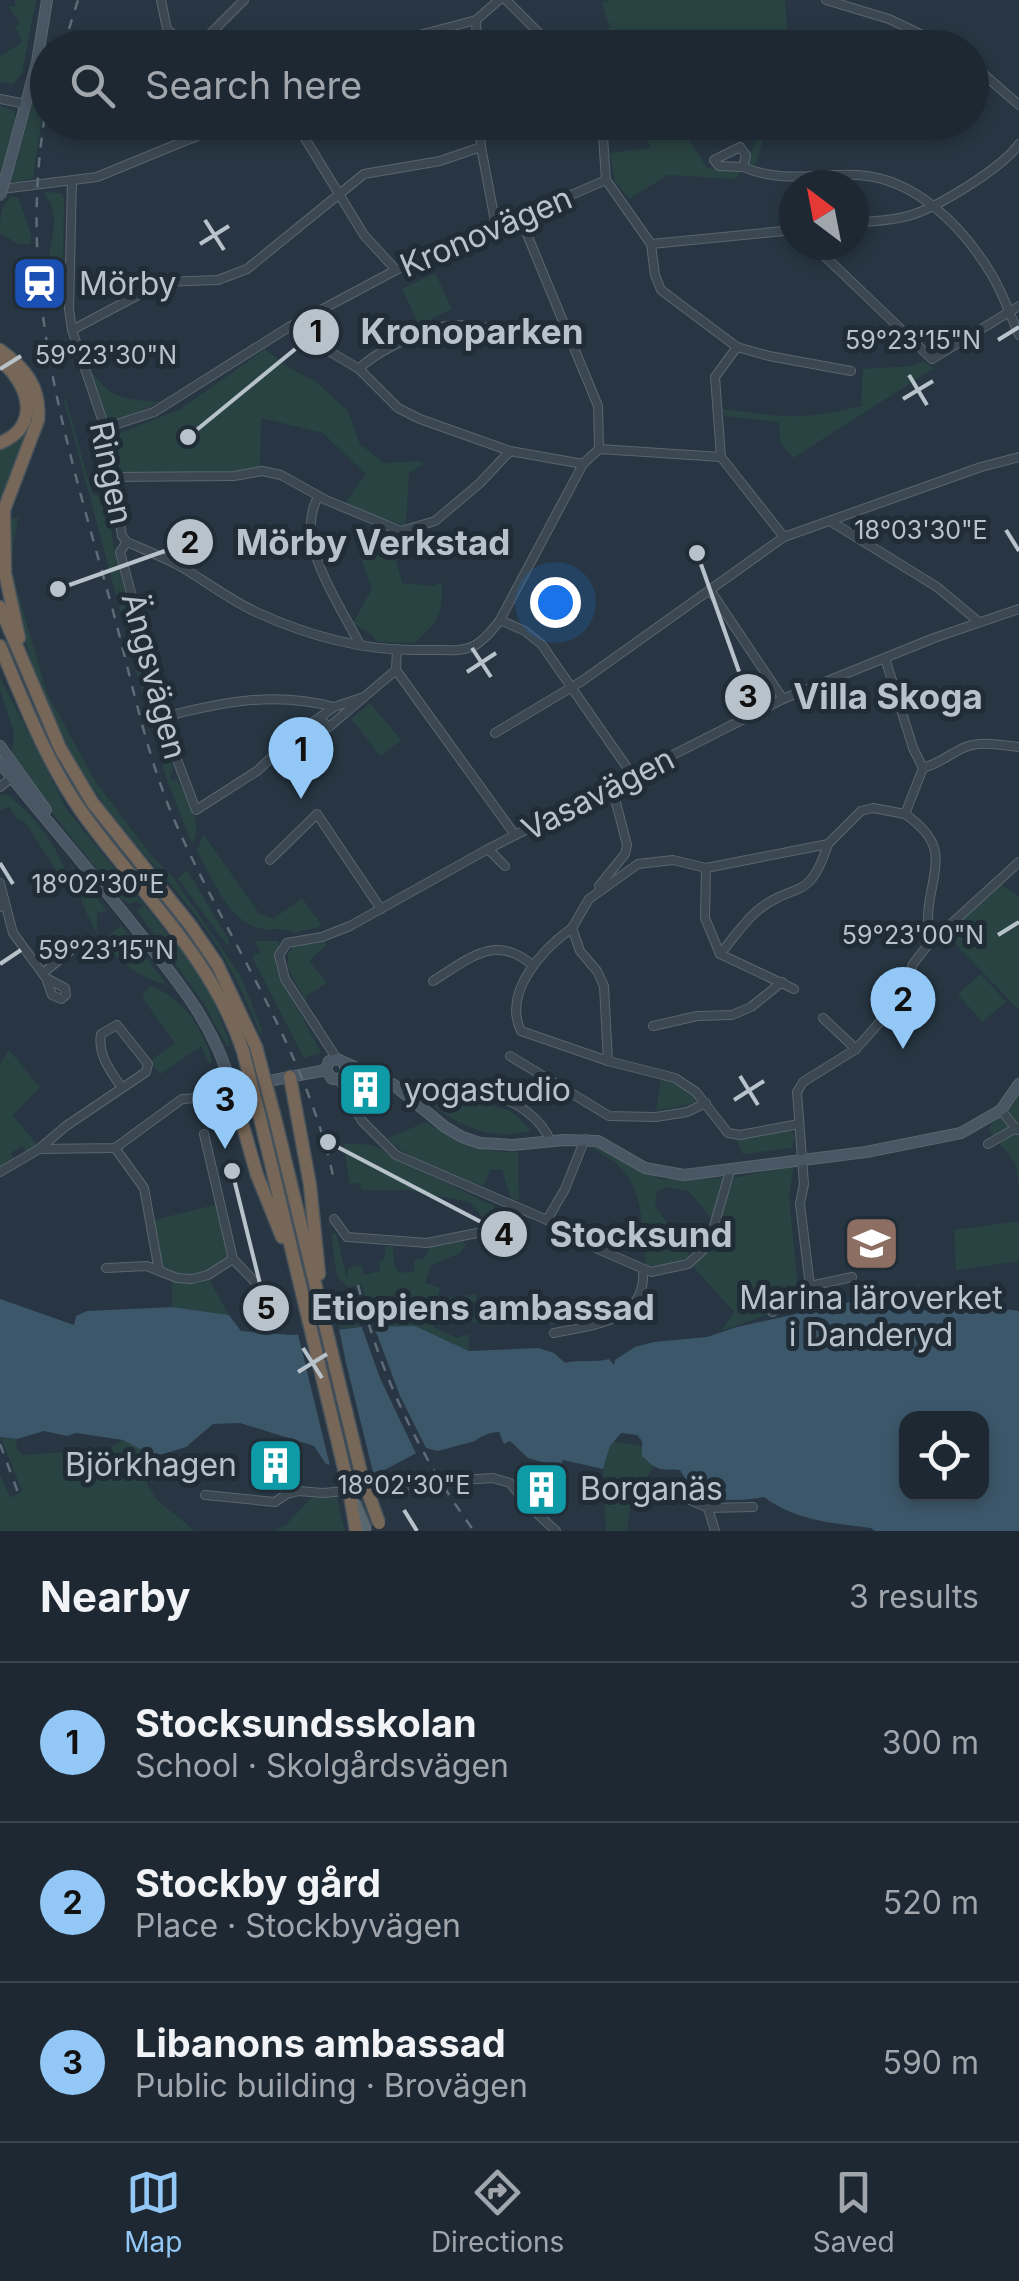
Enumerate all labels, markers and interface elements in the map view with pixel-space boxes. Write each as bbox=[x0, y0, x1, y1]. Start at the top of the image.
search box bbox=[30, 30, 989, 140]
icon: search bbox=[65, 58, 120, 113]
text: Search here bbox=[145, 62, 362, 108]
north arrow bbox=[779, 170, 869, 260]
street label: Kronovägen bbox=[394, 178, 577, 285]
station icon: Mörby bbox=[10, 254, 70, 314]
place label: Mörby bbox=[79, 264, 177, 303]
callout: Kronoparken bbox=[291, 299, 604, 364]
text: Kronoparken bbox=[361, 310, 583, 352]
text: 1 bbox=[310, 313, 322, 349]
text: 59°23'15"N bbox=[845, 325, 981, 355]
text: 59°23'30"N bbox=[35, 340, 177, 370]
street label: Ringen bbox=[82, 418, 141, 528]
callout: Mörby Verkstad bbox=[165, 510, 530, 575]
text: 18°03'30"E bbox=[854, 515, 988, 545]
text: Mörby Verkstad bbox=[236, 521, 510, 563]
text: 2 bbox=[181, 524, 199, 560]
your location bbox=[530, 577, 581, 628]
street label: Ängsvägen bbox=[114, 588, 195, 763]
callout: Villa Skoga bbox=[723, 664, 1002, 729]
text: Villa Skoga bbox=[793, 675, 983, 717]
text: 3 bbox=[738, 678, 758, 714]
pin: 1 bbox=[268, 716, 334, 799]
street label: Vasavägen bbox=[515, 739, 680, 849]
text: 18°02'30"E bbox=[31, 869, 165, 899]
text: 59°23'00"N bbox=[842, 920, 984, 950]
text: 59°23'15"N bbox=[38, 935, 174, 965]
pin: 2 bbox=[870, 966, 936, 1049]
building icon: yogastudio bbox=[335, 1060, 395, 1120]
pin: 3 bbox=[192, 1066, 258, 1149]
place label: yogastudio bbox=[404, 1070, 571, 1109]
callout: Stocksund bbox=[479, 1202, 752, 1267]
text: Stocksund bbox=[550, 1213, 733, 1255]
school or university icon: Marina läroverket i Danderyd bbox=[841, 1214, 901, 1274]
text: 4 bbox=[494, 1216, 514, 1252]
callout: Etiopiens ambassad bbox=[241, 1276, 675, 1341]
place label: Marina läroverket i Danderyd bbox=[739, 1278, 1003, 1354]
text: Etiopiens ambassad bbox=[311, 1286, 655, 1328]
text: 5 bbox=[256, 1290, 276, 1326]
map controls bbox=[899, 1411, 989, 1501]
button: locate bbox=[899, 1411, 989, 1501]
building icon: Björkhagen bbox=[246, 1435, 306, 1495]
place label: Björkhagen bbox=[65, 1445, 237, 1484]
building icon: Borganäs bbox=[511, 1459, 571, 1519]
place label: Borganäs bbox=[580, 1469, 723, 1508]
text: 18°02'30"E bbox=[337, 1470, 471, 1500]
text: Nearby bbox=[40, 1571, 191, 1622]
text: 3 results bbox=[849, 1577, 979, 1616]
text: Stocksundsskolan bbox=[135, 1700, 477, 1746]
text: 1 bbox=[66, 1723, 79, 1762]
text: 300 m bbox=[882, 1723, 979, 1762]
text: School · Skolgårdsvägen bbox=[135, 1746, 509, 1785]
text: Stockby gård bbox=[135, 1860, 381, 1906]
text: 2 bbox=[62, 1883, 83, 1922]
text: 520 m bbox=[883, 1883, 979, 1922]
text: Place · Stockbyvägen bbox=[135, 1906, 461, 1945]
text: Libanons ambassad bbox=[135, 2020, 506, 2066]
text: 3 bbox=[62, 2043, 83, 2082]
text: 590 m bbox=[882, 2043, 979, 2082]
text: Public building · Brovägen bbox=[135, 2066, 528, 2105]
tab: Map bbox=[124, 2165, 182, 2259]
tab: Directions bbox=[431, 2165, 564, 2259]
tab: Saved bbox=[813, 2165, 895, 2259]

